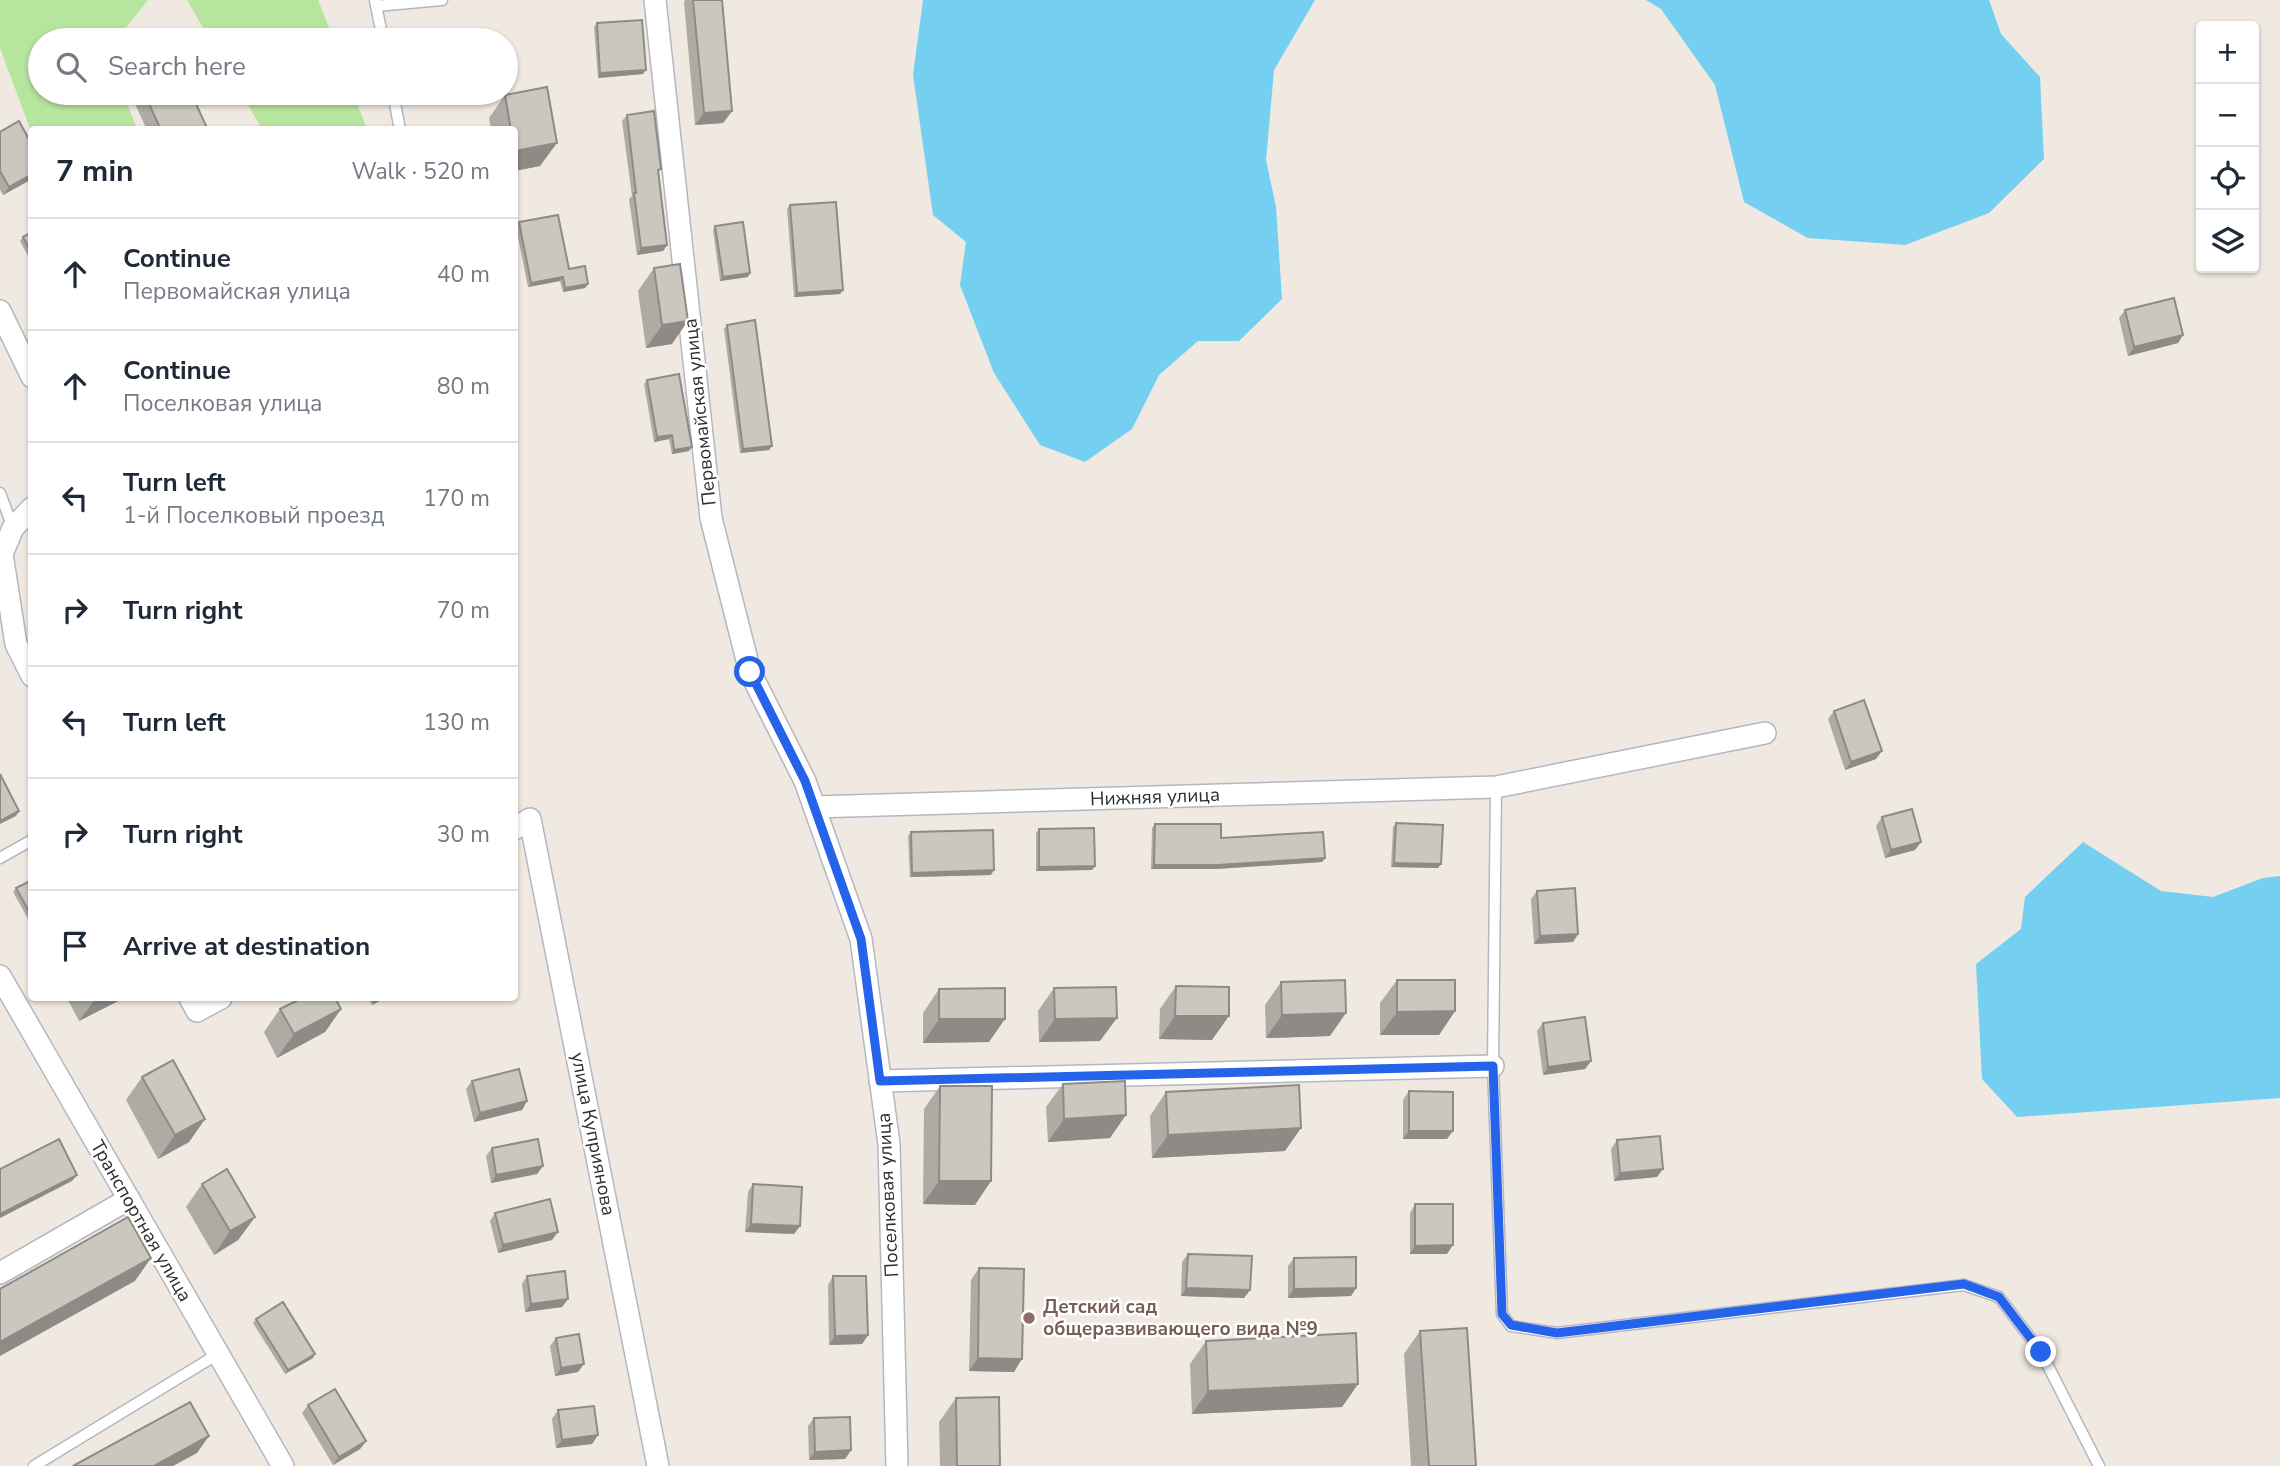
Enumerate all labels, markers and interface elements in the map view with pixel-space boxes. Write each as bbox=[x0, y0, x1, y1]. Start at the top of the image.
map controls bbox=[2196, 21, 2259, 273]
button: + bbox=[2196, 21, 2259, 84]
search box bbox=[28, 28, 518, 105]
icon: search bbox=[52, 48, 90, 86]
text: Search here bbox=[108, 49, 246, 84]
button: − bbox=[2196, 84, 2259, 147]
button: locate bbox=[2196, 147, 2259, 210]
text: 7 min bbox=[56, 151, 134, 192]
text: Walk · 520 m bbox=[351, 156, 490, 187]
button: layers bbox=[2196, 210, 2259, 273]
text: Continue bbox=[123, 241, 231, 276]
icon: ahead bbox=[56, 255, 94, 293]
text: 40 m bbox=[437, 259, 490, 290]
text: Первомайская улица bbox=[123, 276, 351, 307]
street label: Первомайская улица bbox=[677, 317, 723, 507]
text: Continue bbox=[123, 353, 231, 388]
icon: ahead bbox=[56, 367, 94, 405]
text: 80 m bbox=[437, 371, 490, 402]
text: Поселковая улица bbox=[123, 388, 323, 419]
text: Turn left bbox=[123, 465, 226, 500]
icon: left bbox=[56, 479, 94, 517]
text: 170 m bbox=[423, 483, 490, 514]
text: 1-й Поселковый проезд bbox=[123, 500, 385, 531]
icon: right bbox=[56, 591, 94, 629]
text: Turn right bbox=[123, 593, 242, 628]
text: 70 m bbox=[437, 595, 490, 626]
route start bbox=[734, 656, 765, 687]
icon: left bbox=[56, 703, 94, 741]
text: Turn left bbox=[123, 705, 226, 740]
text: 130 m bbox=[423, 707, 490, 738]
street label: Нижняя улица bbox=[1090, 782, 1220, 812]
icon: right bbox=[56, 815, 94, 853]
text: Turn right bbox=[123, 817, 242, 852]
text: 30 m bbox=[437, 819, 490, 850]
icon: arrive bbox=[56, 927, 94, 965]
text: Arrive at destination bbox=[123, 929, 370, 964]
street label: улица Куприянова bbox=[564, 1050, 622, 1218]
street label: Поселковая улица bbox=[871, 1112, 905, 1278]
street label: Транспортная улица bbox=[84, 1135, 198, 1307]
place label: Детский сад общеразвивающего вида №9 bbox=[1043, 1294, 1318, 1342]
marker: Детский сад общеразвивающего вида №9 bbox=[1021, 1310, 1037, 1326]
route end bbox=[2025, 1336, 2056, 1367]

